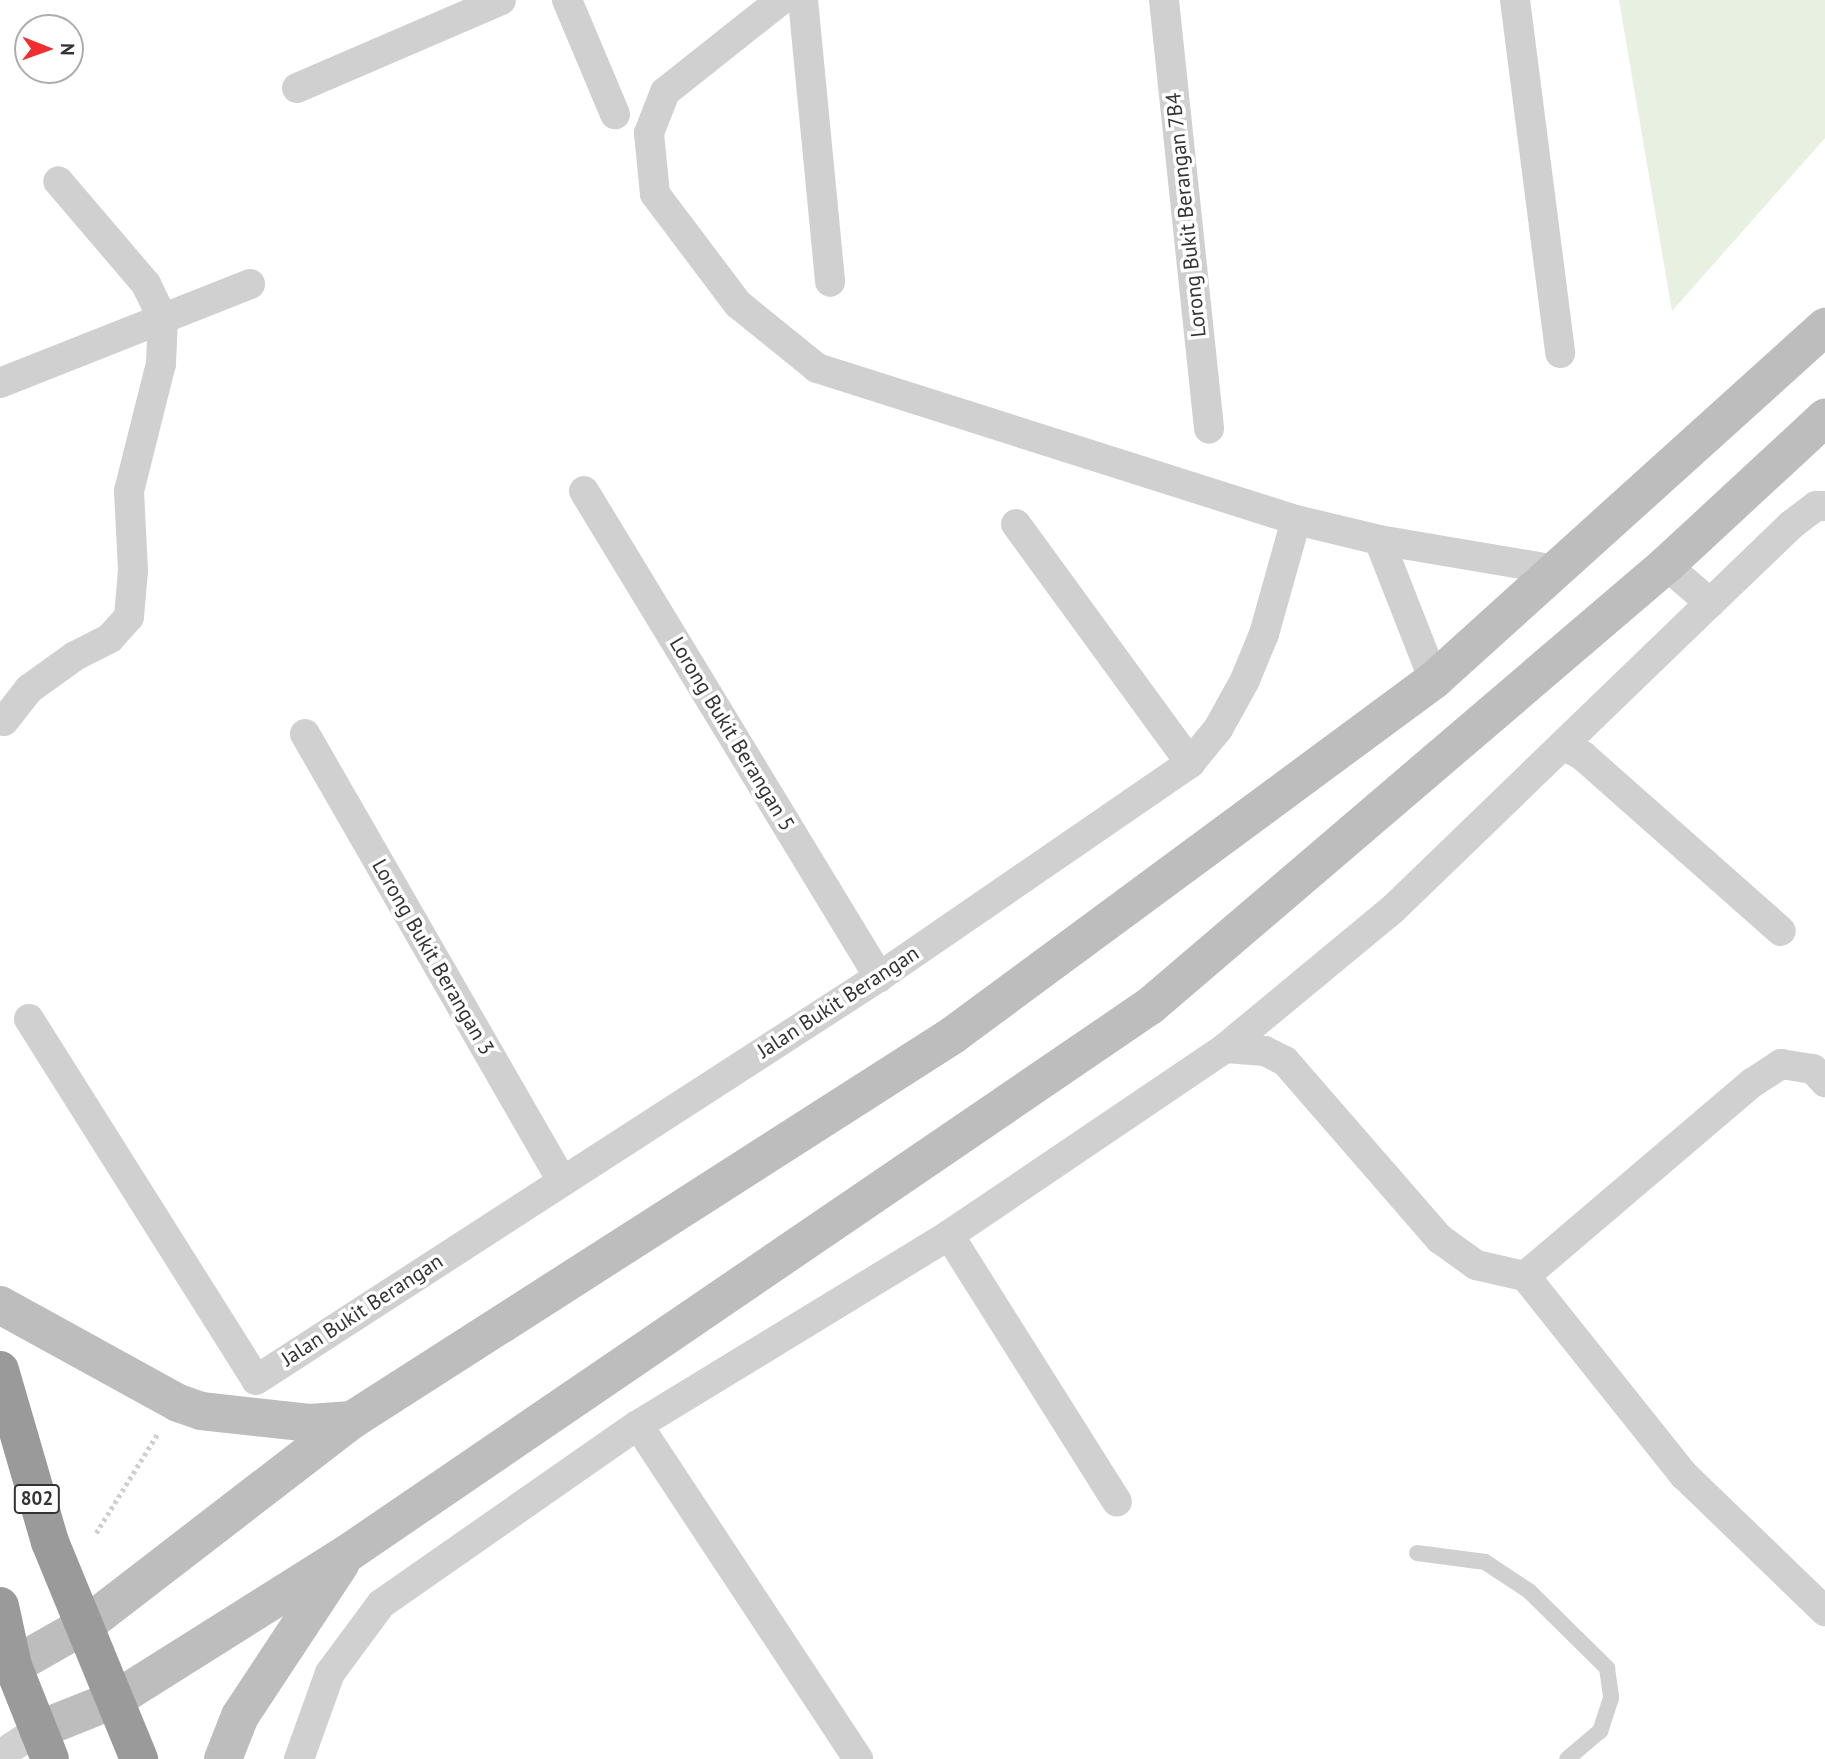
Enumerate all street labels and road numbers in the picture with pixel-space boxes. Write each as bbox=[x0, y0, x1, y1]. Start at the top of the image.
street label: Lorong Bukit Berangan 7B4 bbox=[1161, 92, 1211, 338]
street label: Lorong Bukit Berangan 5 bbox=[664, 632, 800, 836]
street label: Lorong Bukit Berangan 3 bbox=[367, 855, 499, 1059]
street label: Jalan Bukit Berangan bbox=[753, 940, 923, 1064]
street label: Jalan Bukit Berangan bbox=[277, 1248, 447, 1372]
road number: 802 bbox=[12, 1484, 61, 1514]

